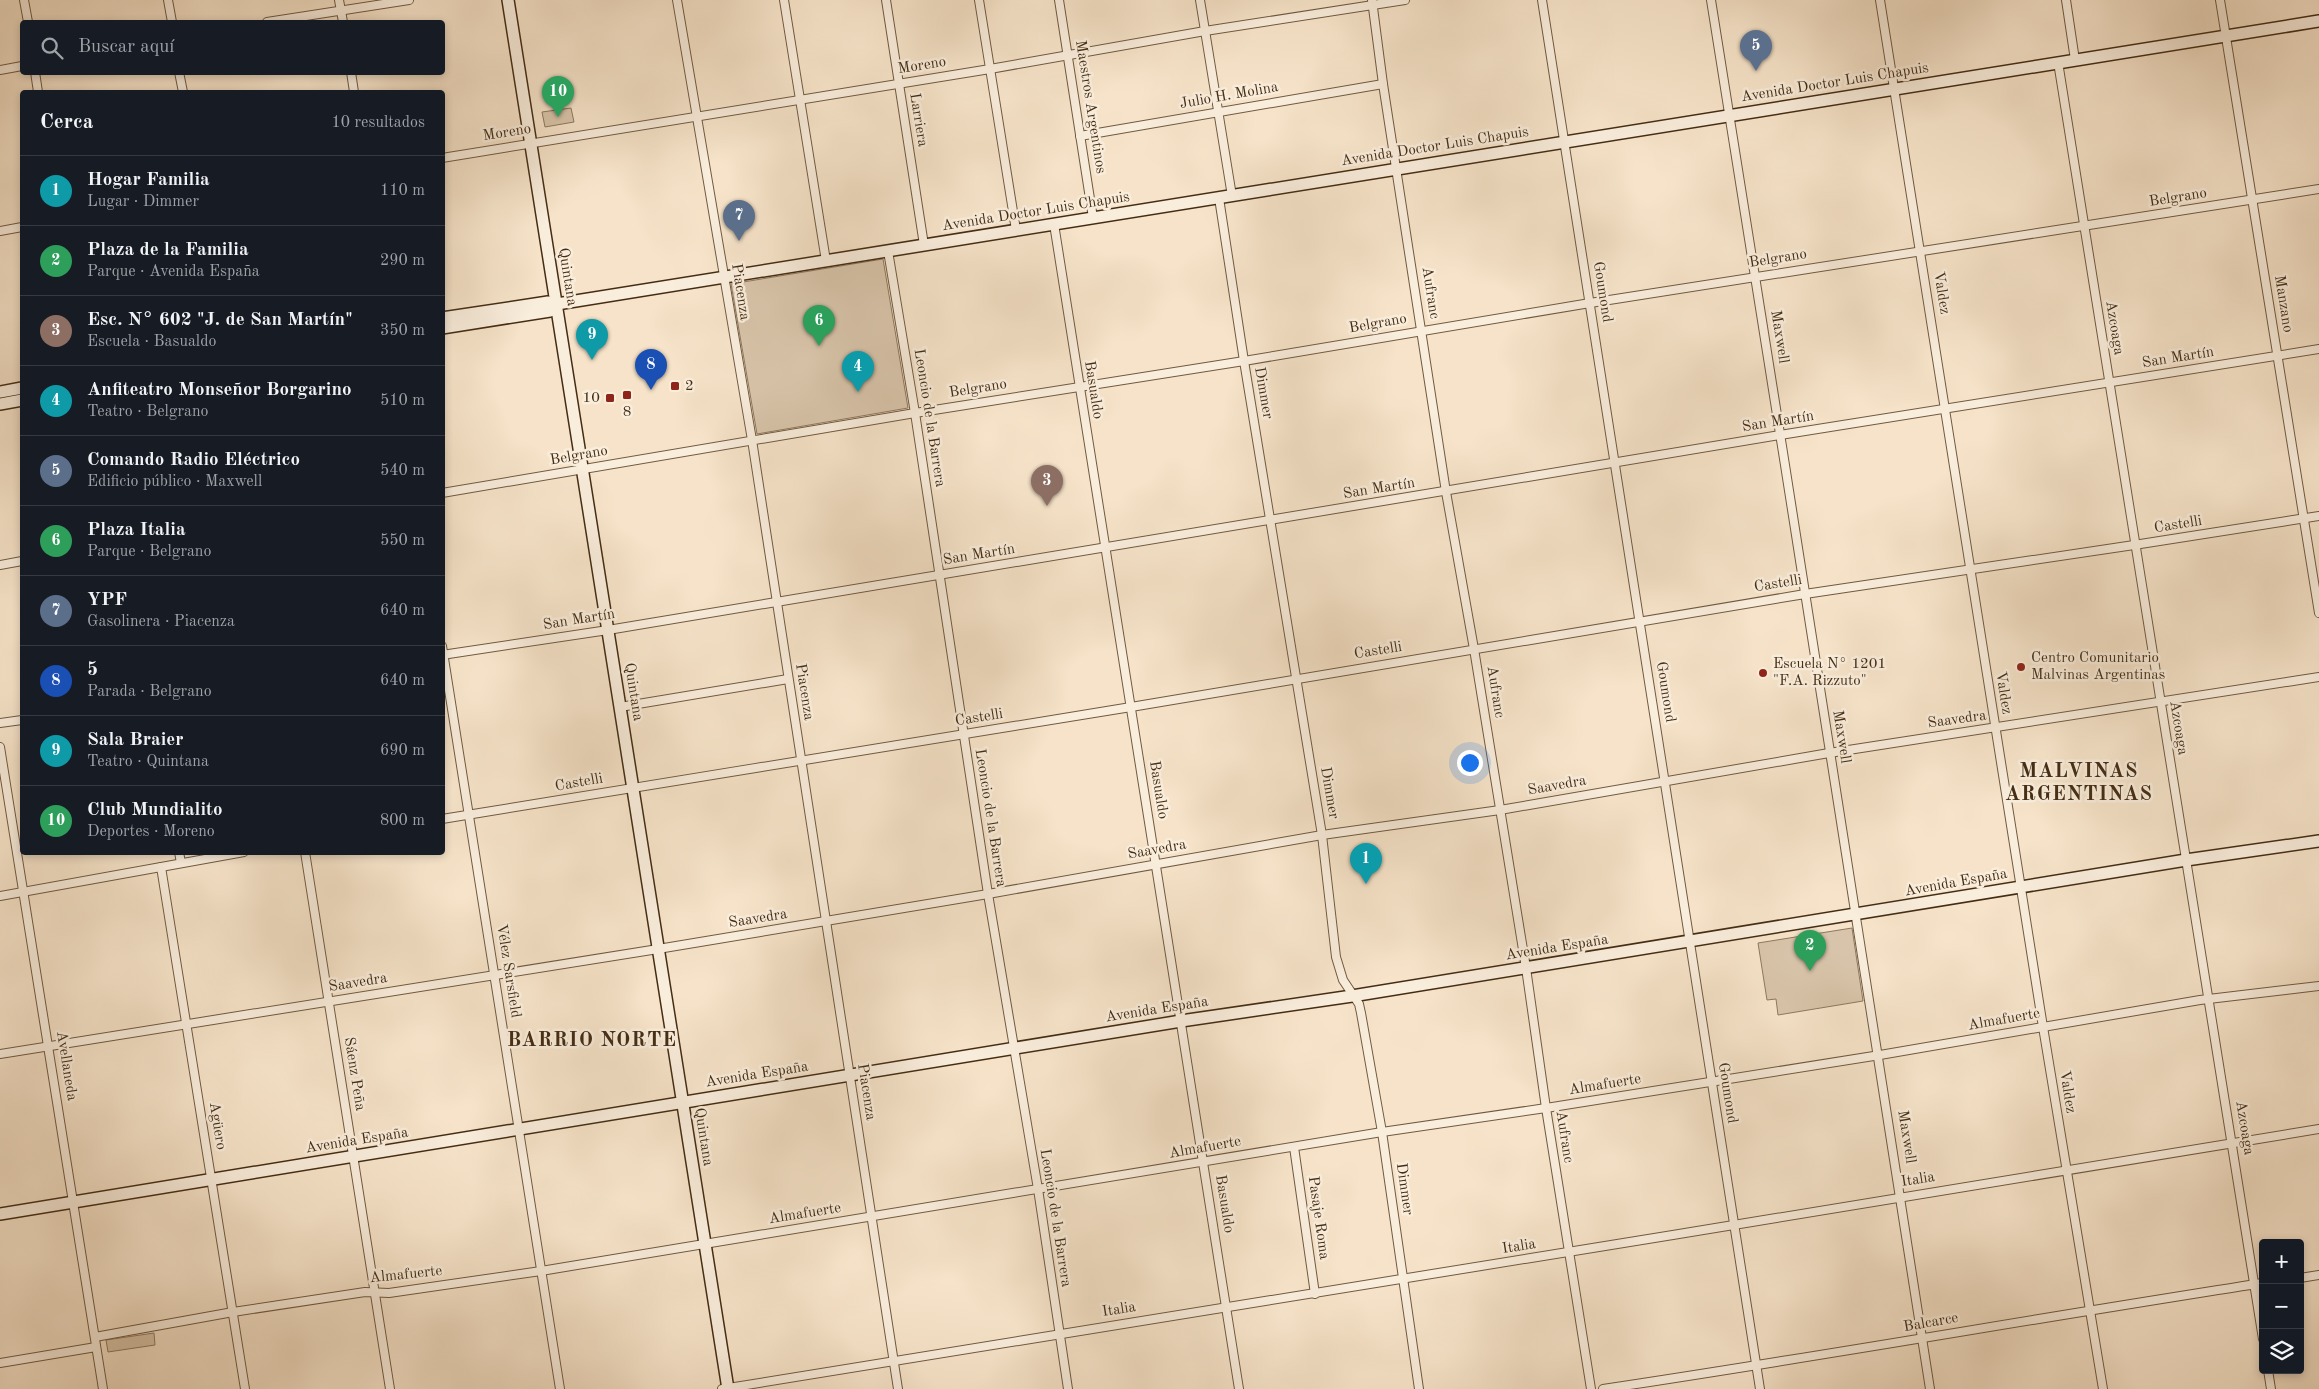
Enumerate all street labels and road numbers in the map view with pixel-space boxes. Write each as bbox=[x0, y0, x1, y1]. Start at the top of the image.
street label: Maestros Argentinos bbox=[1072, 39, 1108, 175]
street label: Moreno bbox=[897, 55, 947, 77]
street label: Avenida Doctor Luis Chapuis bbox=[1740, 61, 1930, 105]
street label: Julio H. Molina bbox=[1179, 80, 1280, 112]
street label: Larriera bbox=[906, 92, 930, 149]
street label: Moreno bbox=[482, 122, 532, 144]
street label: Avenida Doctor Luis Chapuis bbox=[1340, 125, 1530, 169]
street label: Belgrano bbox=[2148, 186, 2208, 210]
street label: Avenida Doctor Luis Chapuis bbox=[941, 190, 1131, 234]
street label: Quintana bbox=[555, 247, 579, 308]
street label: Belgrano bbox=[1748, 247, 1808, 271]
street label: Goumond bbox=[1590, 260, 1614, 324]
street label: Piacenza bbox=[728, 263, 752, 322]
street label: Aufranc bbox=[1418, 266, 1442, 321]
street label: Valdez bbox=[1930, 271, 1952, 315]
street label: Manzano bbox=[2271, 274, 2295, 334]
street label: Azcoaga bbox=[2102, 300, 2126, 357]
street label: Maxwell bbox=[1767, 309, 1791, 365]
street label: Belgrano bbox=[1348, 312, 1408, 336]
street label: San Martín bbox=[2141, 345, 2215, 371]
street label: Leoncio de la Barrera bbox=[911, 348, 947, 489]
street label: Basualdo bbox=[1081, 360, 1105, 420]
street label: Dimmer bbox=[1251, 366, 1275, 420]
street label: Belgrano bbox=[948, 377, 1008, 401]
street label: San Martín bbox=[1741, 409, 1815, 435]
street label: Belgrano bbox=[549, 444, 609, 468]
street label: San Martín bbox=[1342, 476, 1416, 502]
street label: Castelli bbox=[2153, 514, 2203, 536]
street label: San Martín bbox=[942, 542, 1016, 568]
street label: Castelli bbox=[1753, 573, 1803, 595]
street label: San Martín bbox=[542, 607, 616, 633]
street label: Castelli bbox=[1353, 640, 1403, 662]
street label: Goumond bbox=[1653, 660, 1677, 724]
street label: Quintana bbox=[621, 662, 645, 723]
street label: Piacenza bbox=[792, 663, 816, 722]
street label: Aufranc bbox=[1483, 665, 1507, 720]
street label: Valdez bbox=[1992, 671, 2014, 715]
street label: Azcoaga bbox=[2166, 700, 2190, 757]
street label: Castelli bbox=[954, 707, 1004, 729]
street label: Saavedra bbox=[1927, 708, 1988, 732]
street label: Maxwell bbox=[1829, 709, 1853, 765]
street label: Leoncio de la Barrera bbox=[972, 748, 1008, 889]
street label: Basualdo bbox=[1146, 760, 1170, 820]
street label: Dimmer bbox=[1317, 766, 1341, 820]
street label: Castelli bbox=[554, 771, 604, 795]
street label: Saavedra bbox=[1527, 773, 1588, 799]
street label: Saavedra bbox=[1127, 837, 1188, 863]
street label: Avenida España bbox=[1904, 867, 2009, 899]
street label: Saavedra bbox=[728, 907, 789, 931]
street label: Vélez Sarsfield bbox=[493, 923, 523, 1019]
street label: Avenida España bbox=[1505, 932, 1610, 964]
street label: Saavedra bbox=[328, 971, 389, 995]
street label: Avenida España bbox=[1105, 994, 1210, 1026]
street label: Almafuerte bbox=[1967, 1006, 2041, 1034]
street label: Avellaneda bbox=[53, 1030, 79, 1103]
street label: Sáenz Peña bbox=[341, 1036, 367, 1112]
street label: Avenida España bbox=[705, 1059, 810, 1091]
street label: Goumond bbox=[1715, 1061, 1739, 1125]
street label: Piacenza bbox=[854, 1063, 878, 1122]
street label: Valdez bbox=[2056, 1070, 2078, 1114]
street label: Almafuerte bbox=[1568, 1072, 1642, 1098]
street label: Azcoaga bbox=[2232, 1100, 2256, 1157]
street label: Agüero bbox=[206, 1101, 228, 1151]
street label: Quintana bbox=[691, 1107, 715, 1168]
street label: Maxwell bbox=[1894, 1109, 1918, 1165]
street label: Aufranc bbox=[1552, 1110, 1576, 1165]
street label: Avenida España bbox=[305, 1125, 410, 1157]
street label: Almafuerte bbox=[1168, 1134, 1242, 1162]
street label: Leoncio de la Barrera bbox=[1037, 1148, 1073, 1289]
street label: Dimmer bbox=[1393, 1162, 1415, 1216]
street label: Italia bbox=[1900, 1170, 1937, 1190]
street label: Basualdo bbox=[1212, 1174, 1236, 1234]
street label: Pasaje Roma bbox=[1305, 1175, 1331, 1261]
street label: Almafuerte bbox=[768, 1201, 842, 1227]
street label: Italia bbox=[1501, 1237, 1538, 1257]
street label: Almafuerte bbox=[369, 1264, 443, 1286]
street label: Italia bbox=[1101, 1300, 1138, 1320]
street label: Balcarce bbox=[1902, 1311, 1960, 1335]

